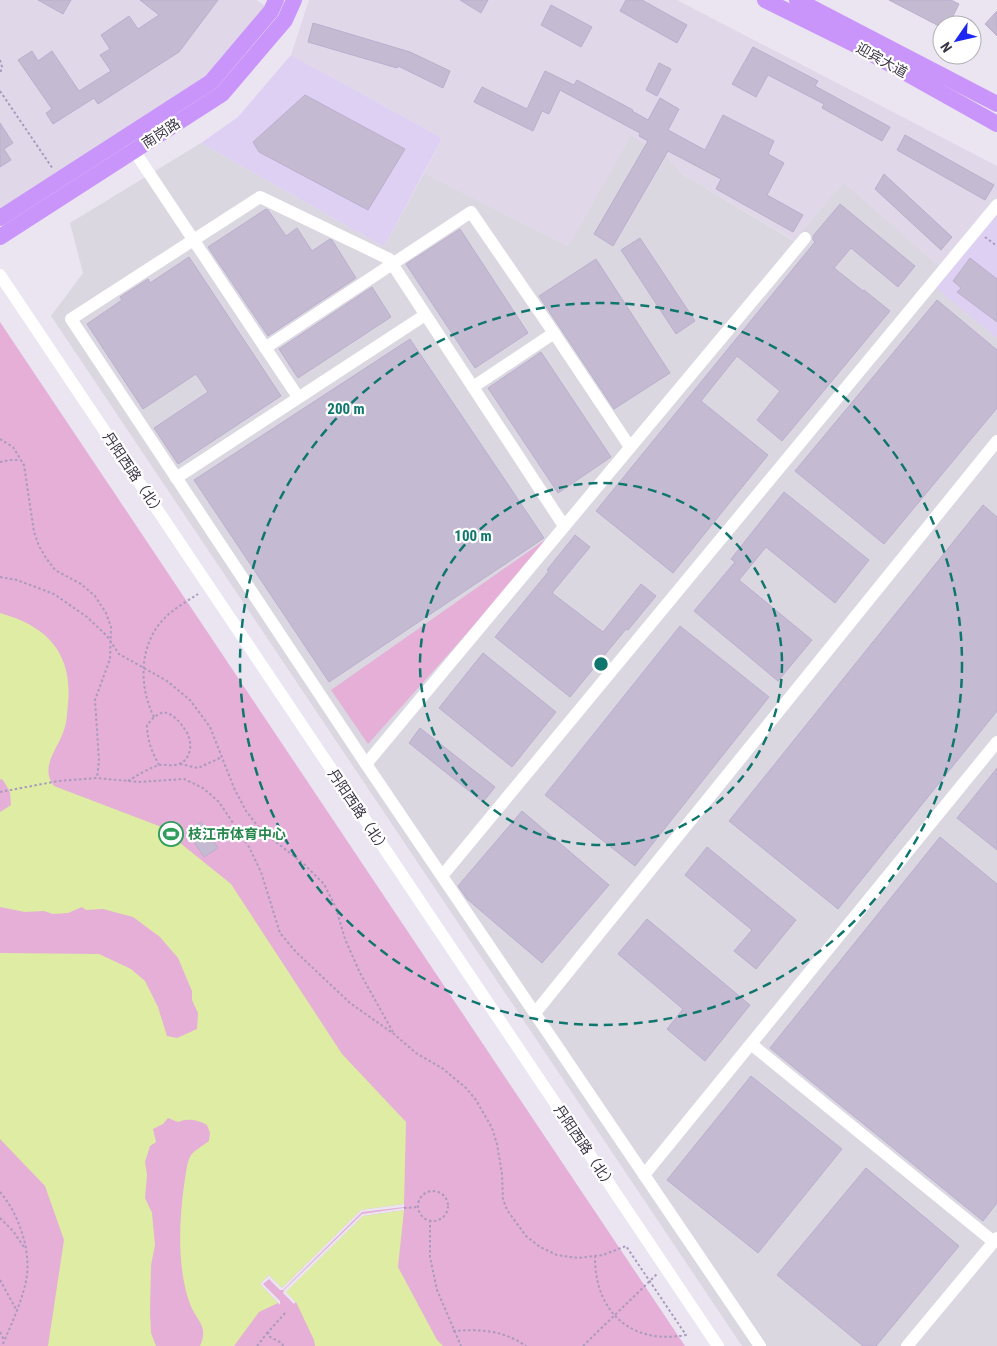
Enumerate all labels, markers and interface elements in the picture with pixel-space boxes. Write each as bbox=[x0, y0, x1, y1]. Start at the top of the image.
north arrow bbox=[932, 15, 982, 65]
street label: 迎宾大道 bbox=[854, 39, 910, 81]
text: N bbox=[937, 39, 955, 55]
street label: 南岗路 bbox=[139, 115, 183, 151]
text: 200 m bbox=[327, 400, 365, 418]
street label: 丹阳西路（北） bbox=[100, 429, 168, 519]
text: 100 m bbox=[454, 527, 492, 545]
centre of rings bbox=[592, 655, 610, 673]
street label: 丹阳西路（北） bbox=[325, 766, 393, 856]
sports icon: 枝江市体育中心 bbox=[158, 821, 184, 847]
place label: 枝江市体育中心 bbox=[188, 826, 286, 842]
street label: 丹阳西路（北） bbox=[551, 1102, 619, 1192]

